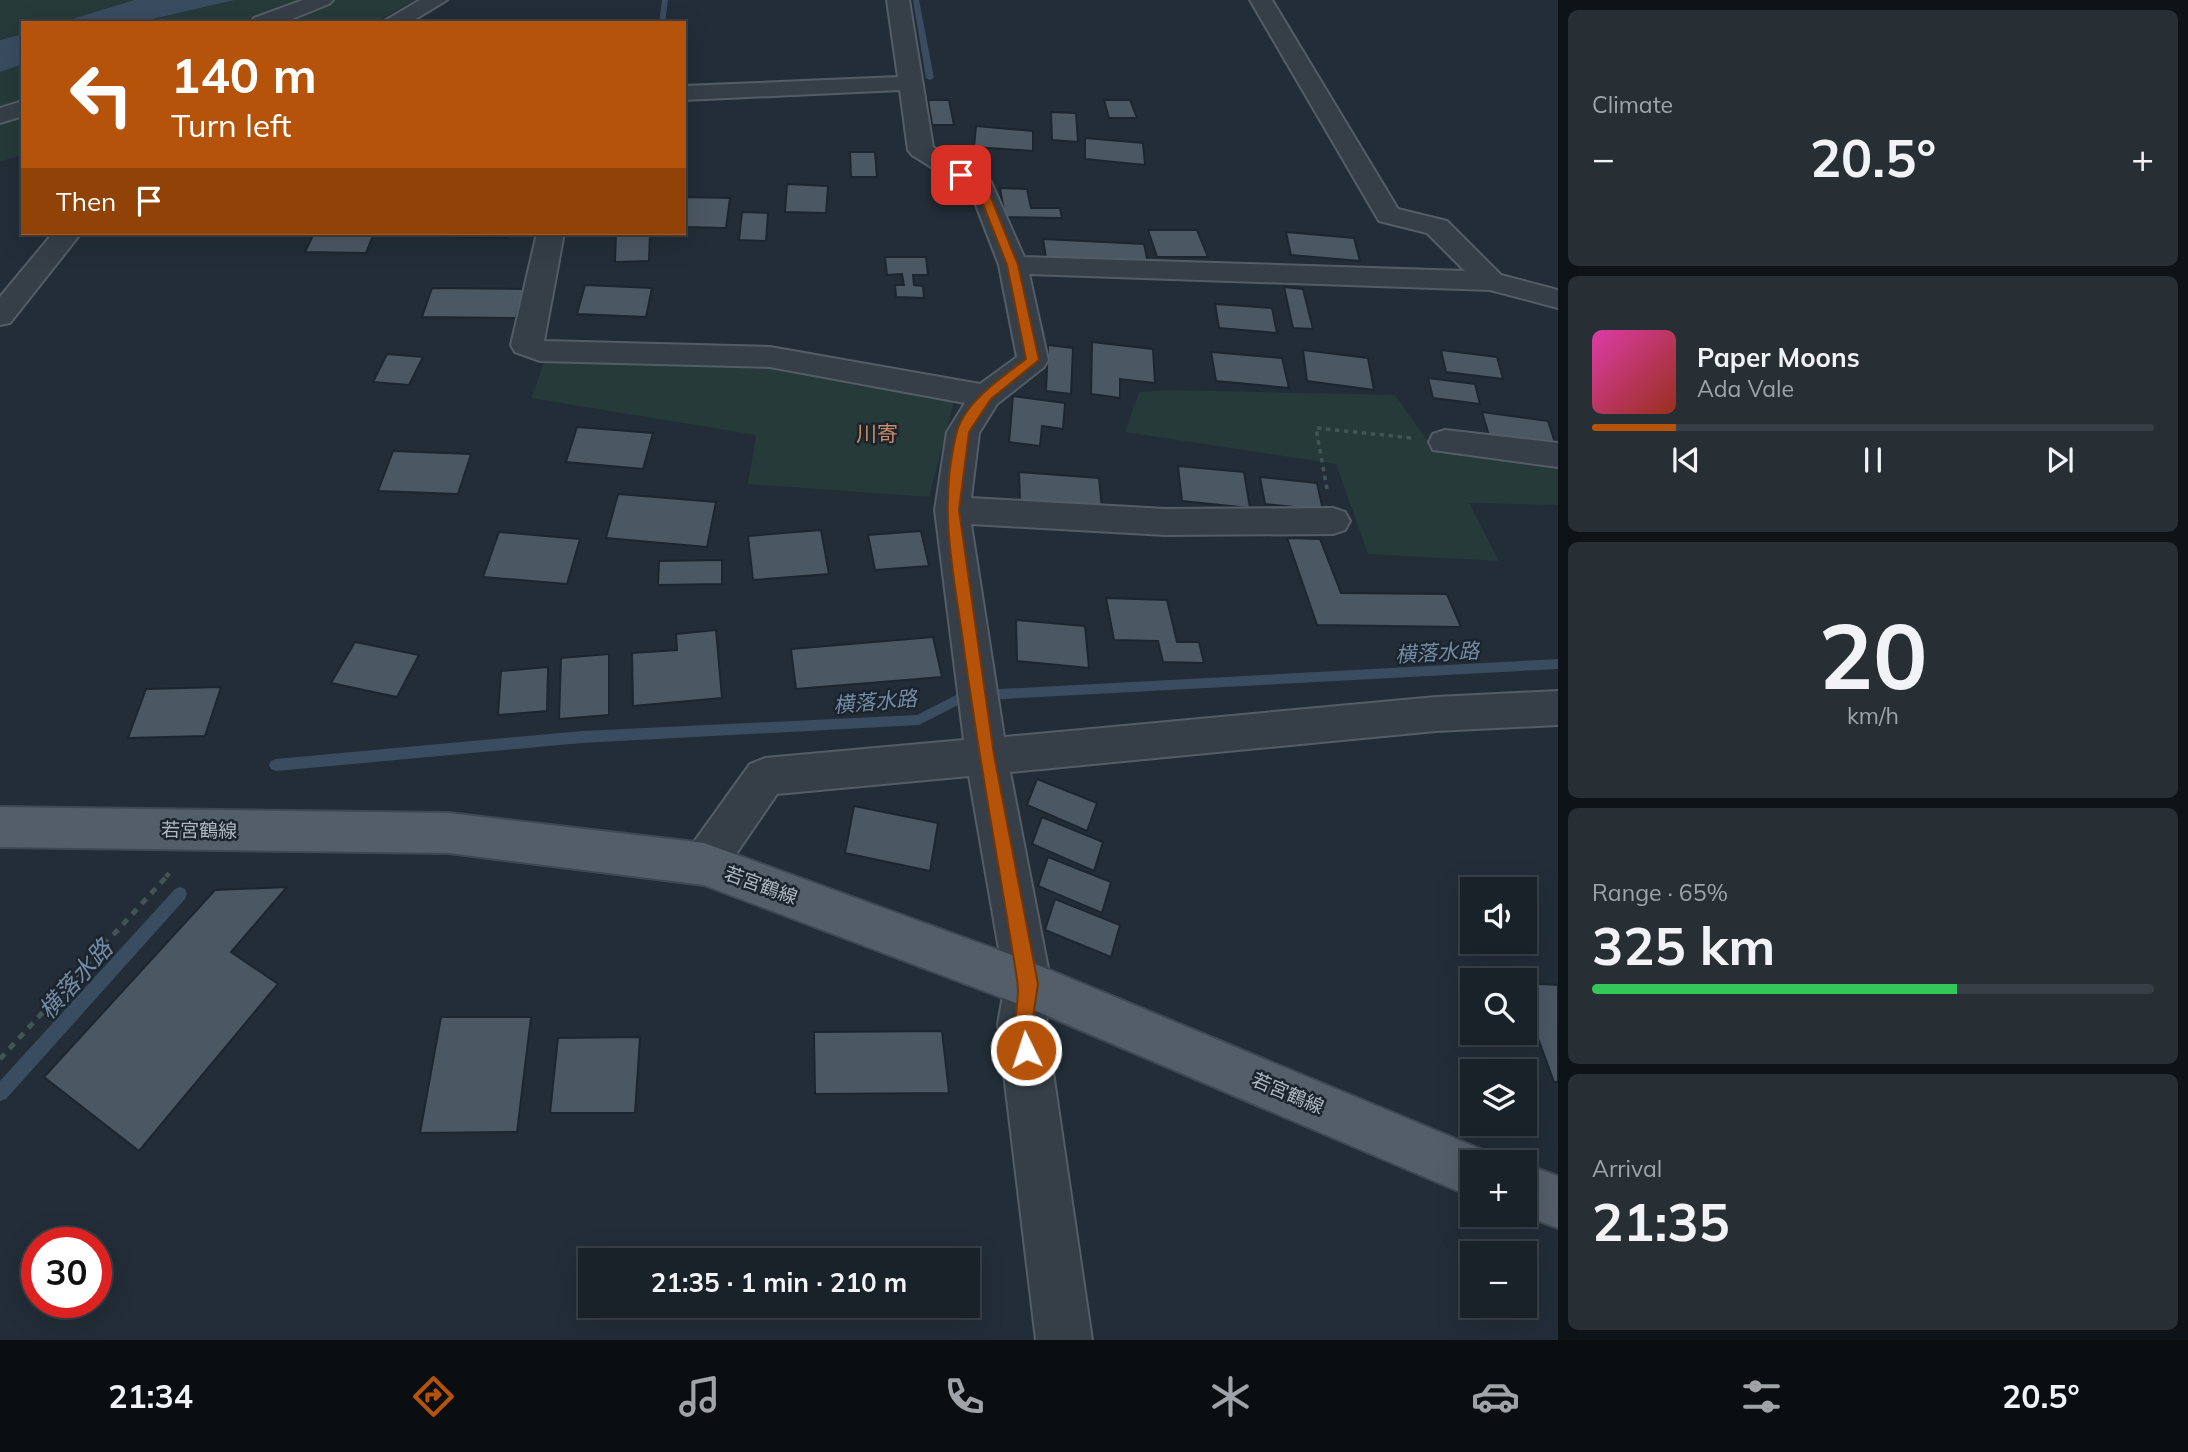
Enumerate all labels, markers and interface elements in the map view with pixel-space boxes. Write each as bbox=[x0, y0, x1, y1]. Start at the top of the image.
text: 140 m bbox=[171, 44, 317, 105]
icon: left bbox=[56, 49, 147, 140]
text: Climate bbox=[1592, 90, 1673, 119]
text: Turn left bbox=[171, 105, 291, 145]
text: 20.5° bbox=[1810, 125, 1936, 190]
text: − bbox=[1592, 134, 1615, 182]
text: + bbox=[2131, 134, 2154, 182]
pin bbox=[931, 145, 991, 205]
icon: arrive bbox=[942, 156, 980, 194]
icon: arrive bbox=[130, 182, 168, 220]
text: Then bbox=[56, 185, 116, 218]
text: Paper Moons bbox=[1697, 341, 1860, 374]
text: Ada Vale bbox=[1697, 374, 1794, 403]
district label: 川寄 bbox=[856, 420, 898, 446]
icon: previous bbox=[1667, 441, 1705, 479]
icon: pause bbox=[1854, 441, 1892, 479]
icon: next bbox=[2041, 441, 2079, 479]
text: 20 bbox=[1818, 598, 1928, 712]
water label: 横落水路 bbox=[1394, 637, 1482, 667]
water label: 横落水路 bbox=[832, 684, 920, 718]
text: km/h bbox=[1847, 701, 1899, 730]
street label: 若宮鶴線 bbox=[161, 817, 237, 843]
street label: 若宮鶴線 bbox=[721, 861, 801, 909]
map controls bbox=[1460, 877, 1537, 1318]
button: sound bbox=[1460, 877, 1537, 954]
text: Range · 65% bbox=[1592, 878, 1728, 907]
text: 325 km bbox=[1592, 913, 1775, 978]
water label: 横落水路 bbox=[32, 932, 120, 1025]
button: search bbox=[1460, 968, 1537, 1045]
position arrow bbox=[989, 1013, 1063, 1087]
button: layers bbox=[1460, 1059, 1537, 1136]
street label: 若宮鶴線 bbox=[1248, 1067, 1328, 1119]
button: + bbox=[1460, 1150, 1537, 1227]
text: Arrival bbox=[1592, 1154, 1662, 1183]
text: 21:35 bbox=[1592, 1189, 1730, 1254]
speed limit sign: 30 bbox=[21, 1227, 112, 1318]
button: − bbox=[1460, 1241, 1537, 1318]
text: 21:35 · 1 min · 210 m bbox=[651, 1266, 907, 1299]
icon: directions bbox=[409, 1372, 458, 1421]
icon: music bbox=[675, 1372, 724, 1421]
icon: phone bbox=[940, 1372, 989, 1421]
icon: climate bbox=[1206, 1372, 1255, 1421]
icon: car bbox=[1471, 1372, 1520, 1421]
icon: filters bbox=[1737, 1372, 1786, 1421]
text: 21:34 bbox=[108, 1376, 193, 1416]
text: 20.5° bbox=[2002, 1376, 2080, 1416]

